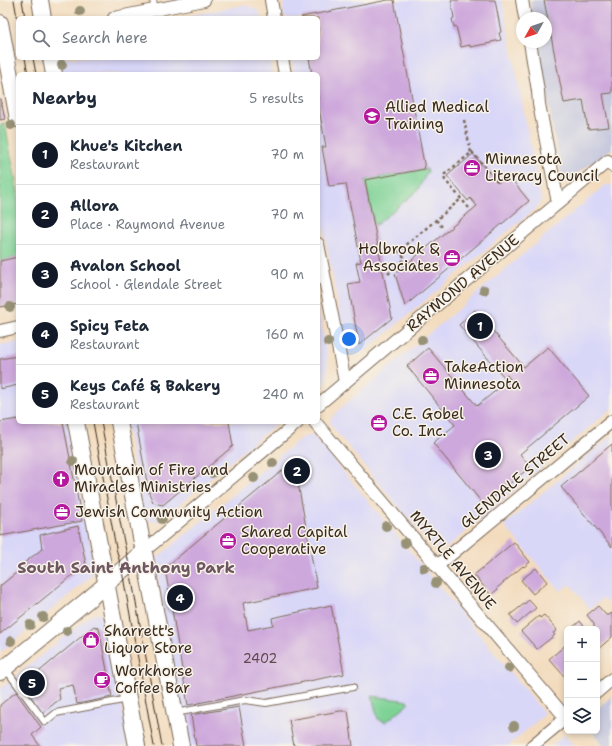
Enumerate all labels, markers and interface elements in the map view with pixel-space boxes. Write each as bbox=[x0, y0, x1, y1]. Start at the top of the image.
north arrow bbox=[516, 12, 552, 48]
search box bbox=[16, 16, 320, 60]
icon: search bbox=[30, 27, 52, 49]
text: Search here bbox=[62, 28, 148, 48]
text: Nearby bbox=[32, 87, 97, 109]
text: 5 results bbox=[249, 90, 304, 107]
place label: Allied Medical Training bbox=[385, 97, 489, 134]
school or university icon: Allied Medical Training bbox=[362, 106, 382, 126]
text: Khue's Kitchen bbox=[70, 136, 183, 156]
text: 1 bbox=[42, 146, 48, 163]
text: 70 m bbox=[270, 146, 304, 163]
place label: Minnesota Literacy Council bbox=[485, 149, 599, 186]
text: Restaurant bbox=[70, 156, 140, 173]
office icon: Minnesota Literacy Council bbox=[462, 158, 482, 178]
text: Allora bbox=[70, 196, 119, 216]
text: 2 bbox=[40, 206, 50, 223]
text: 70 m bbox=[270, 206, 304, 223]
text: Place · Raymond Avenue bbox=[70, 216, 225, 233]
street label: RAYMOND AVENUE bbox=[402, 230, 524, 336]
place label: Holbrook & Associates bbox=[358, 239, 440, 276]
office icon: Holbrook & Associates bbox=[442, 248, 462, 268]
text: Avalon School bbox=[70, 256, 181, 276]
text: 3 bbox=[40, 266, 50, 283]
text: 90 m bbox=[270, 266, 304, 283]
text: School · Glendale Street bbox=[70, 276, 222, 293]
pin: 1 bbox=[467, 311, 493, 341]
text: Spicy Feta bbox=[70, 316, 149, 336]
text: 4 bbox=[40, 326, 50, 343]
text: 160 m bbox=[266, 326, 304, 343]
your location bbox=[339, 329, 359, 349]
text: Restaurant bbox=[70, 336, 140, 353]
place label: TakeAction Minnesota bbox=[444, 357, 524, 394]
office icon: TakeAction Minnesota bbox=[421, 366, 441, 386]
text: Keys Café & Bakery bbox=[70, 376, 220, 396]
text: 5 bbox=[41, 386, 49, 403]
text: 240 m bbox=[262, 386, 304, 403]
text: Restaurant bbox=[70, 396, 140, 413]
place label: C.E. Gobel Co. Inc. bbox=[392, 404, 464, 441]
office icon: C.E. Gobel Co. Inc. bbox=[369, 413, 389, 433]
street label: GLENDALE STREET bbox=[456, 429, 574, 533]
pin: 3 bbox=[475, 440, 501, 470]
pin: 2 bbox=[284, 456, 310, 486]
place label: Mountain of Fire and Miracles Ministries bbox=[74, 460, 229, 497]
church icon: Mountain of Fire and Miracles Ministries bbox=[51, 469, 71, 489]
office icon: Jewish Community Action bbox=[52, 502, 72, 522]
place label: Jewish Community Action bbox=[75, 502, 263, 522]
street label: MYRTLE AVENUE bbox=[405, 506, 501, 614]
place label: Shared Capital Cooperative bbox=[241, 522, 348, 559]
office icon: Shared Capital Cooperative bbox=[218, 531, 238, 551]
district label: South Saint Anthony Park bbox=[17, 557, 235, 578]
pin: 4 bbox=[167, 583, 193, 613]
place label: Sharrett's Liquor Store bbox=[104, 621, 192, 658]
map controls bbox=[564, 626, 600, 734]
button: + bbox=[564, 626, 600, 662]
shop icon: Sharrett's Liquor Store bbox=[81, 630, 101, 650]
house number: 2402 bbox=[243, 650, 277, 667]
place label: Workhorse Coffee Bar bbox=[115, 661, 193, 698]
button: − bbox=[564, 662, 600, 698]
pin: 5 bbox=[19, 668, 45, 698]
cafe icon: Workhorse Coffee Bar bbox=[92, 670, 112, 690]
button: layers bbox=[564, 698, 600, 734]

